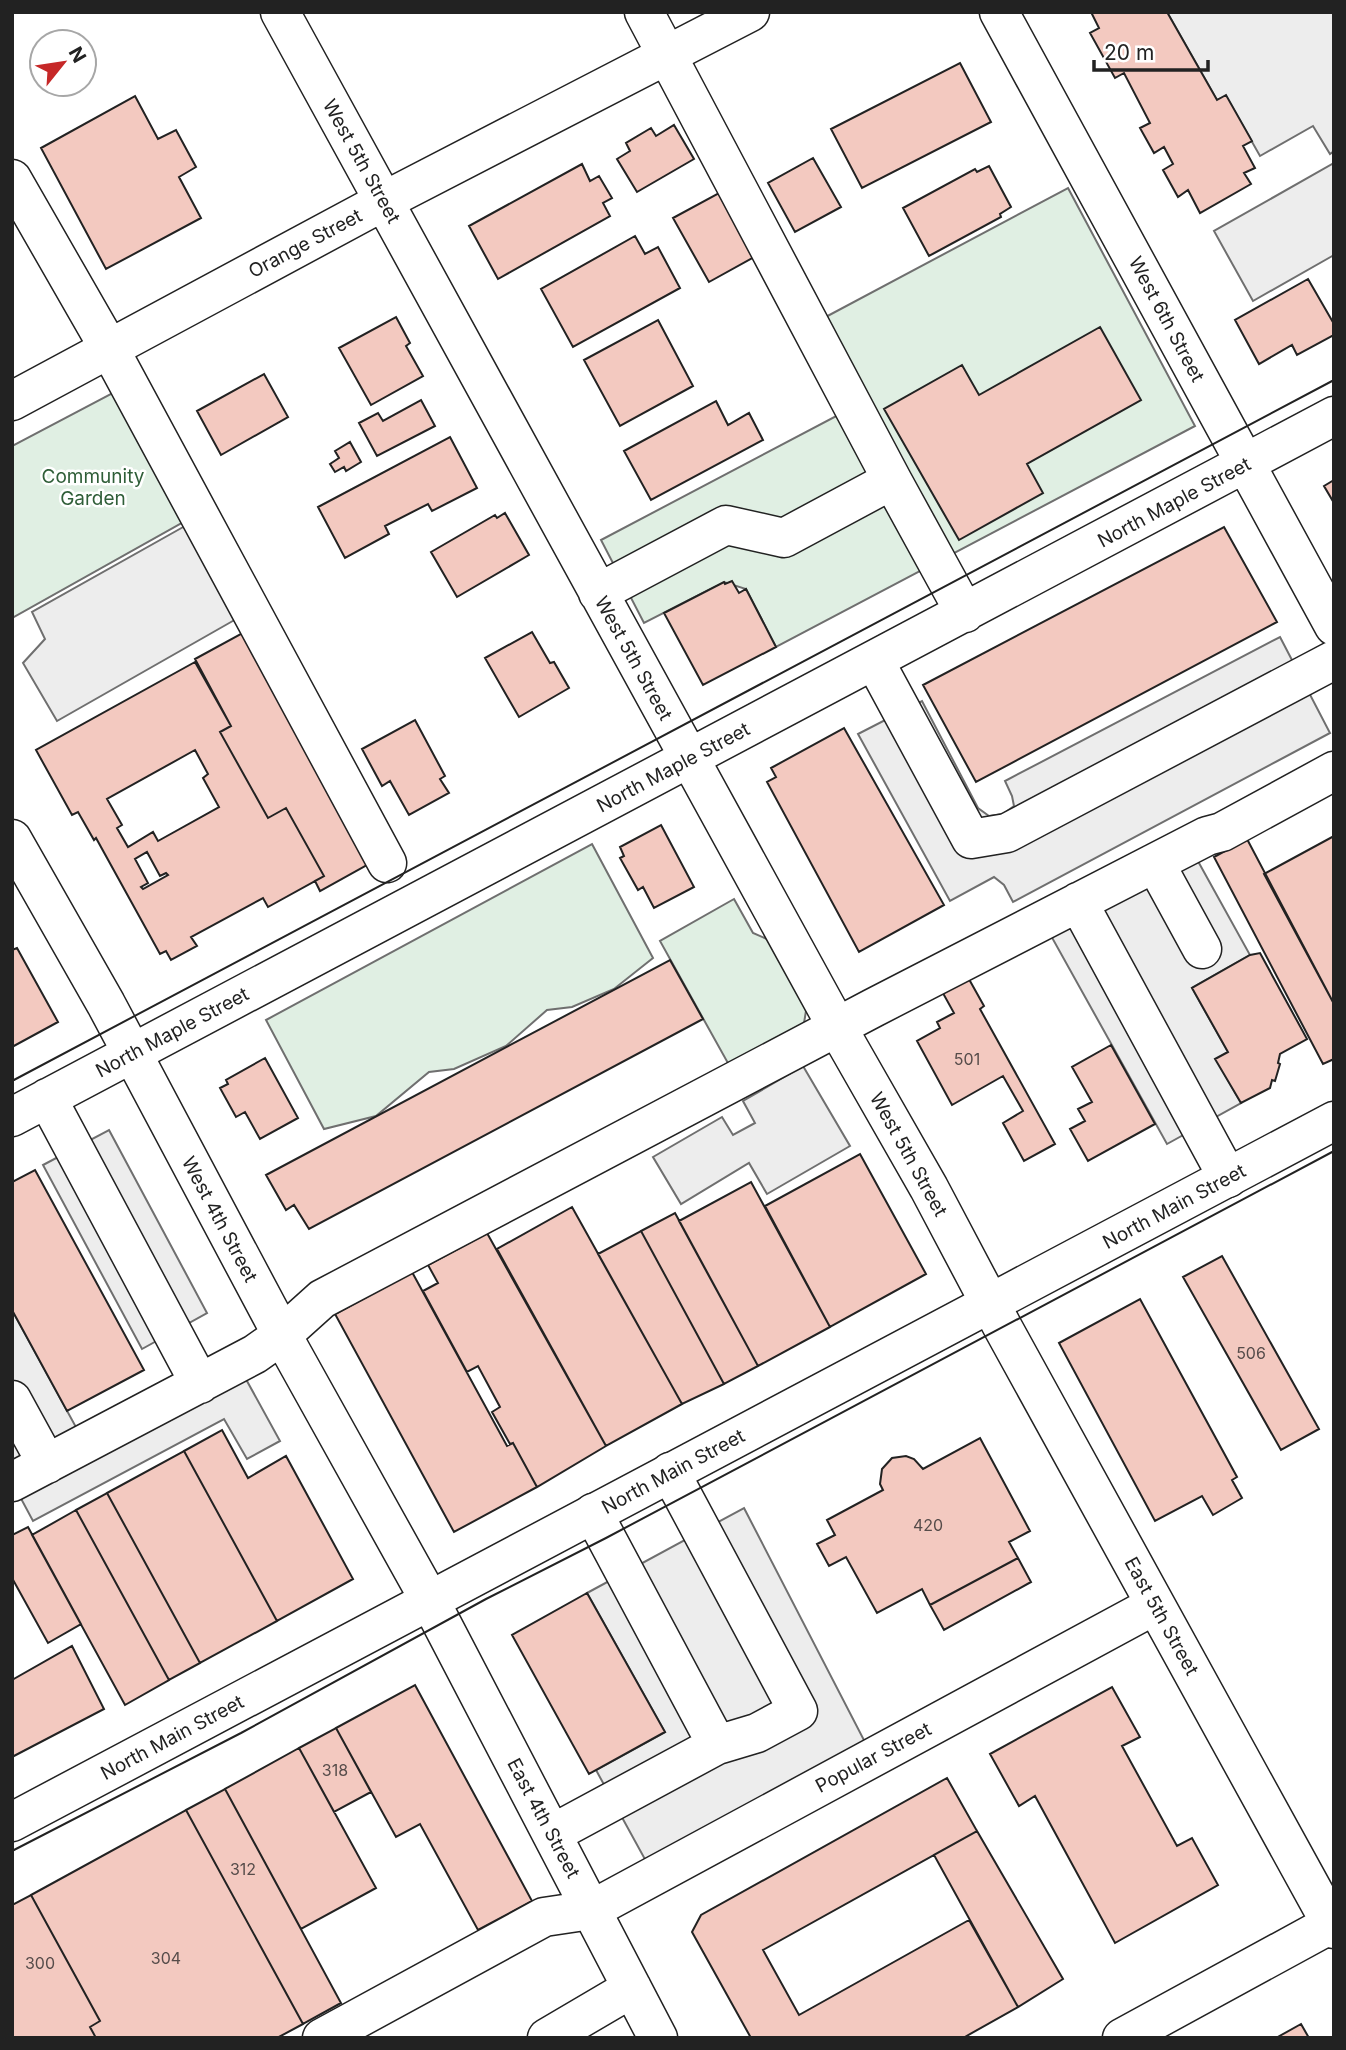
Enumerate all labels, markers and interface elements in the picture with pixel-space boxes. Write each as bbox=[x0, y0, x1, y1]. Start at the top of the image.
north arrow bbox=[28, 28, 98, 98]
scale bar bbox=[1094, 28, 1208, 72]
text: 20 m bbox=[1104, 40, 1154, 65]
text: N bbox=[64, 43, 91, 67]
street label: West 5th Street bbox=[318, 95, 405, 227]
street label: Orange Street bbox=[245, 204, 366, 283]
street label: West 6th Street bbox=[1124, 253, 1209, 386]
street label: North Maple Street bbox=[1094, 452, 1255, 553]
park label: Community Garden bbox=[42, 465, 145, 510]
street label: West 5th Street bbox=[590, 592, 677, 724]
street label: North Maple Street bbox=[593, 717, 754, 818]
street label: North Maple Street bbox=[92, 982, 253, 1083]
house number: 501 bbox=[954, 1049, 980, 1069]
street label: West 5th Street bbox=[865, 1088, 952, 1220]
street label: West 4th Street bbox=[177, 1152, 262, 1286]
street label: North Main Street bbox=[1099, 1159, 1250, 1254]
house number: 506 bbox=[1236, 1343, 1266, 1363]
street label: North Main Street bbox=[598, 1424, 749, 1519]
house number: 420 bbox=[913, 1515, 943, 1535]
street label: East 5th Street bbox=[1120, 1553, 1204, 1679]
street label: North Main Street bbox=[97, 1690, 248, 1785]
street label: Popular Street bbox=[811, 1717, 935, 1798]
street label: East 4th Street bbox=[502, 1754, 585, 1882]
house number: 318 bbox=[322, 1760, 348, 1780]
house number: 312 bbox=[230, 1859, 256, 1879]
house number: 304 bbox=[151, 1948, 181, 1968]
house number: 300 bbox=[25, 1953, 55, 1973]

